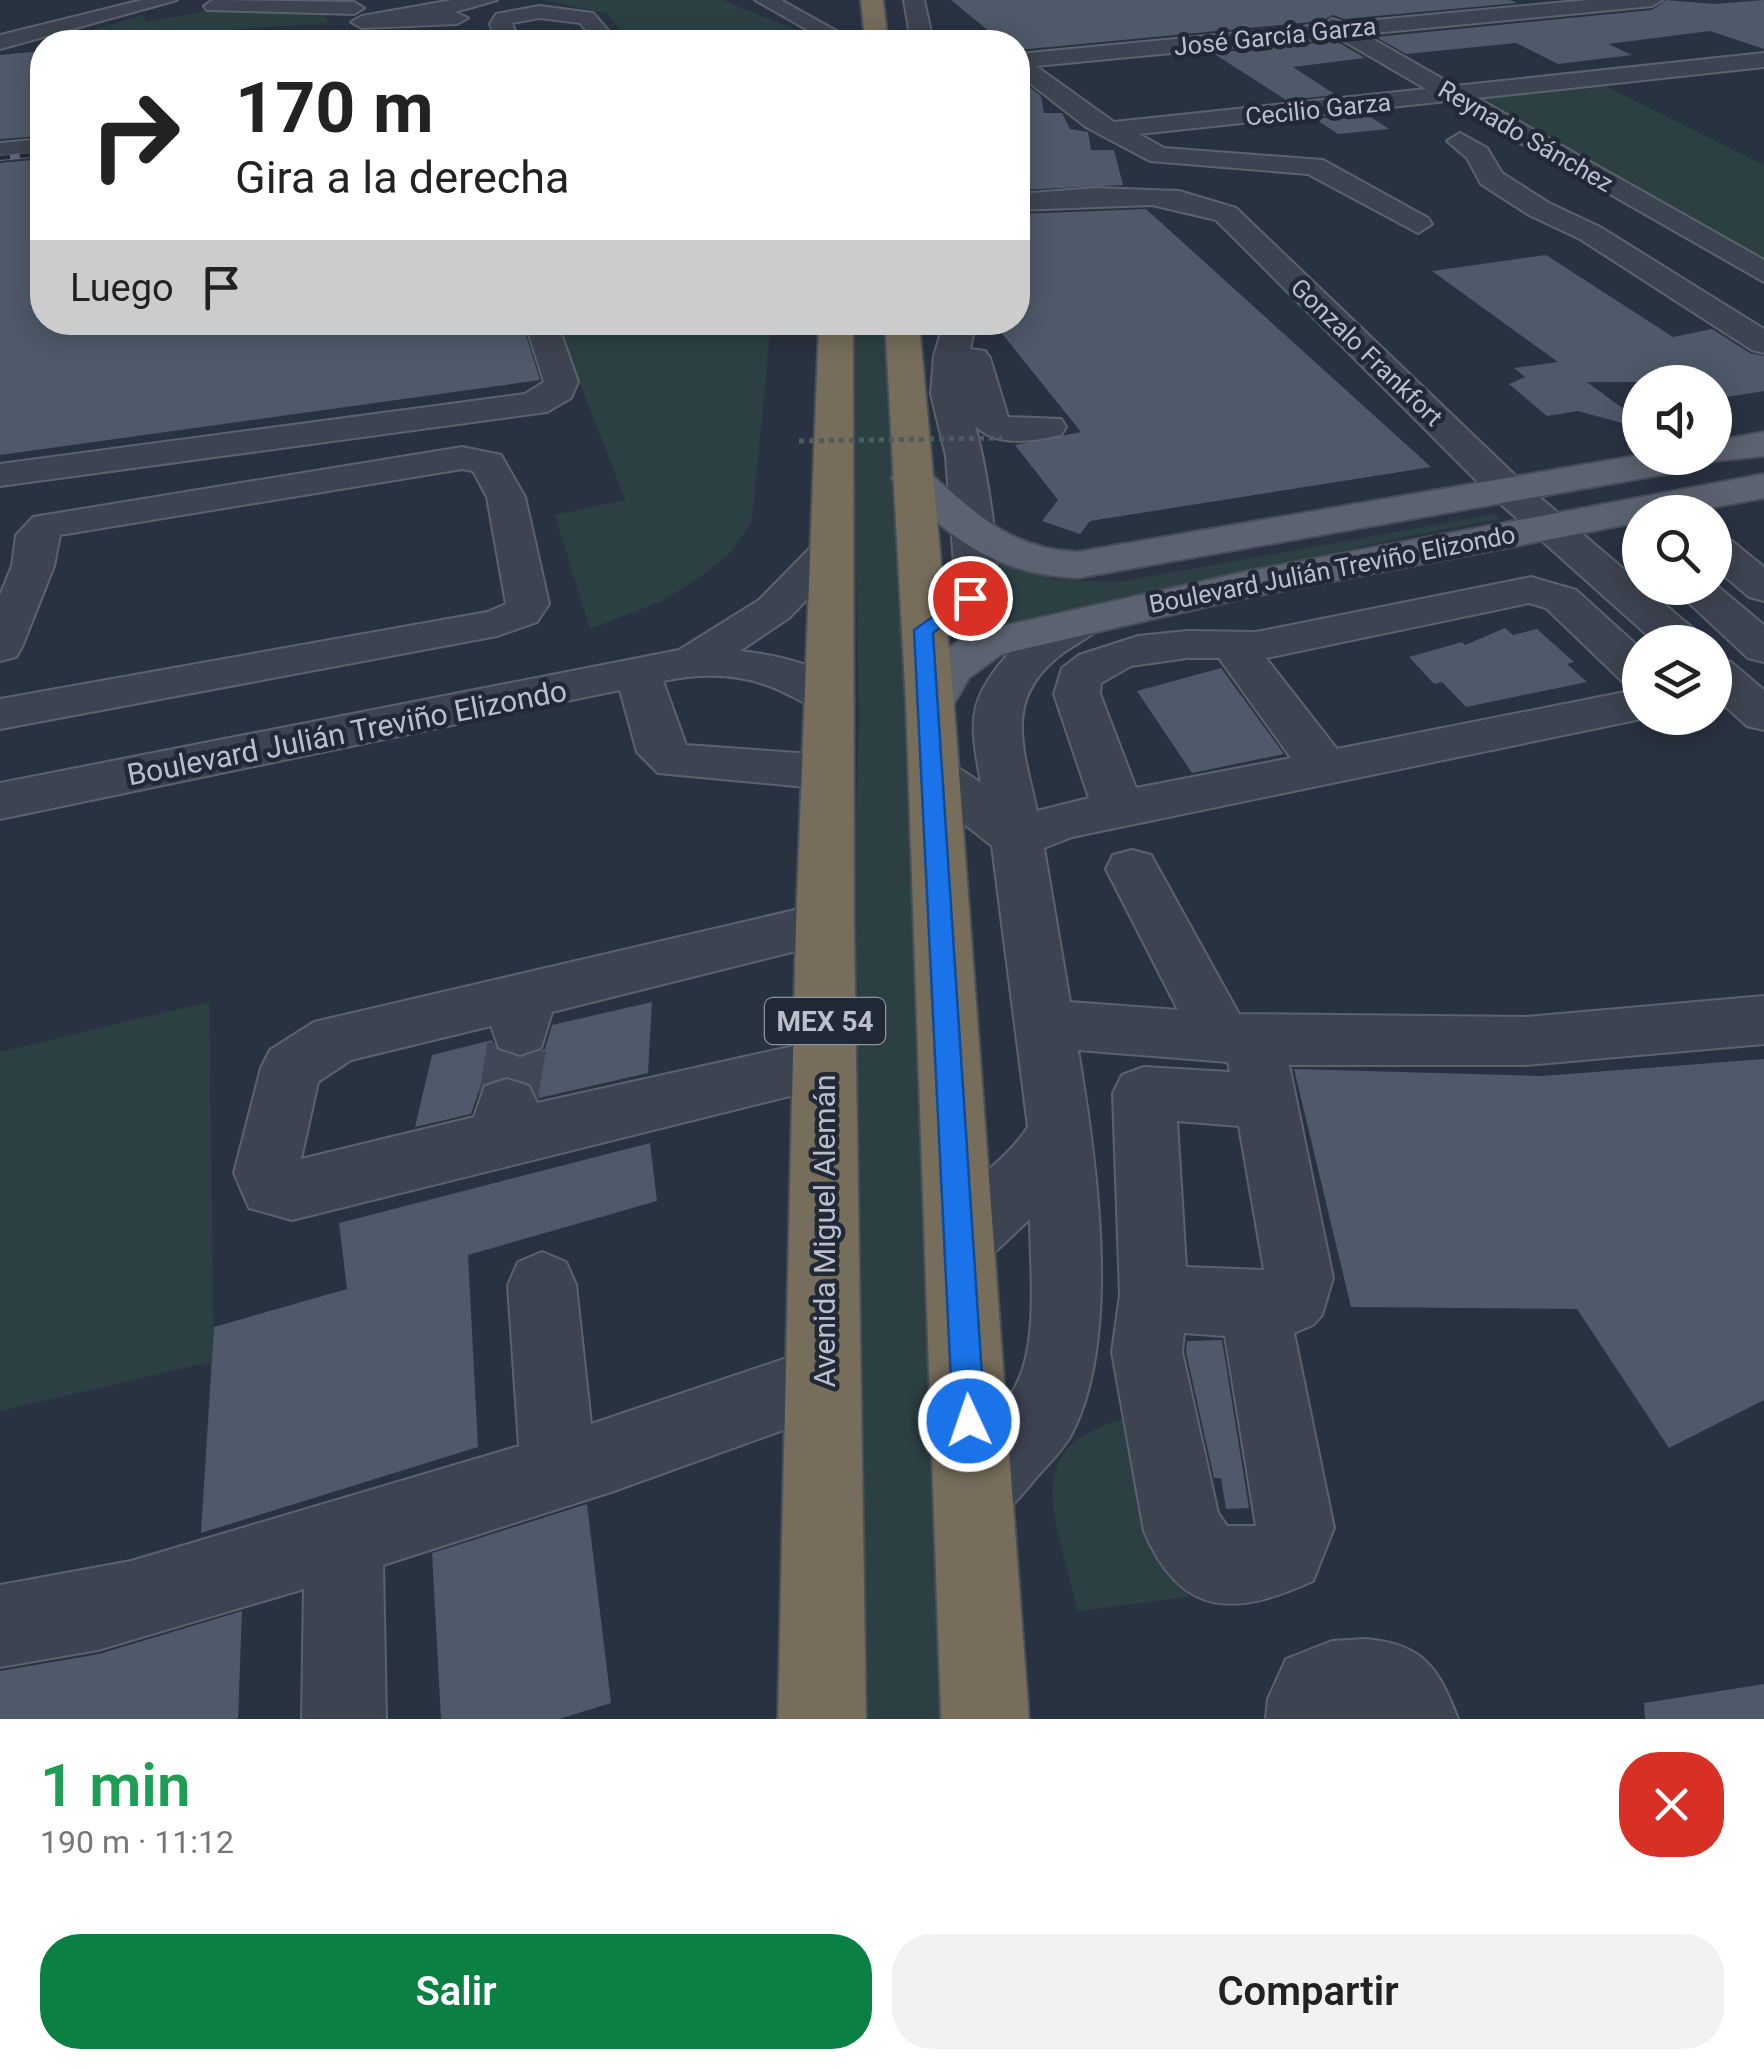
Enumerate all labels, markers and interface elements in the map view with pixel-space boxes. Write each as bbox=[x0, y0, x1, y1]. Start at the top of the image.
street label: José García Garza bbox=[1172, 11, 1378, 62]
text: 170 m bbox=[235, 67, 434, 149]
icon: right bbox=[70, 70, 200, 200]
street label: Reynado Sánchez bbox=[1433, 75, 1618, 198]
street label: Cecilio Garza bbox=[1244, 87, 1392, 132]
text: Gira a la derecha bbox=[235, 151, 570, 204]
icon: arrive bbox=[194, 260, 249, 315]
text: Luego bbox=[70, 266, 174, 310]
street label: Gonzalo Frankfort bbox=[1285, 273, 1448, 432]
map controls bbox=[1622, 365, 1732, 735]
button: sound bbox=[1622, 365, 1732, 475]
button: search bbox=[1622, 495, 1732, 605]
street label: Boulevard Julián Treviño Elizondo bbox=[1147, 520, 1518, 619]
pin bbox=[928, 556, 1013, 641]
icon: arrive bbox=[943, 571, 998, 626]
button: layers bbox=[1622, 625, 1732, 735]
street label: Boulevard Julián Treviño Elizondo bbox=[124, 673, 570, 792]
road number: MEX 54 bbox=[765, 998, 885, 1044]
street label: Avenida Miguel Alemán bbox=[807, 1074, 842, 1388]
position arrow bbox=[917, 1369, 1021, 1473]
text: 1 min bbox=[40, 1750, 190, 1821]
button: close bbox=[1619, 1752, 1724, 1857]
text: 190 m · 11:12 bbox=[40, 1823, 234, 1861]
button: Salir bbox=[40, 1934, 872, 2049]
button: Compartir bbox=[892, 1934, 1724, 2049]

